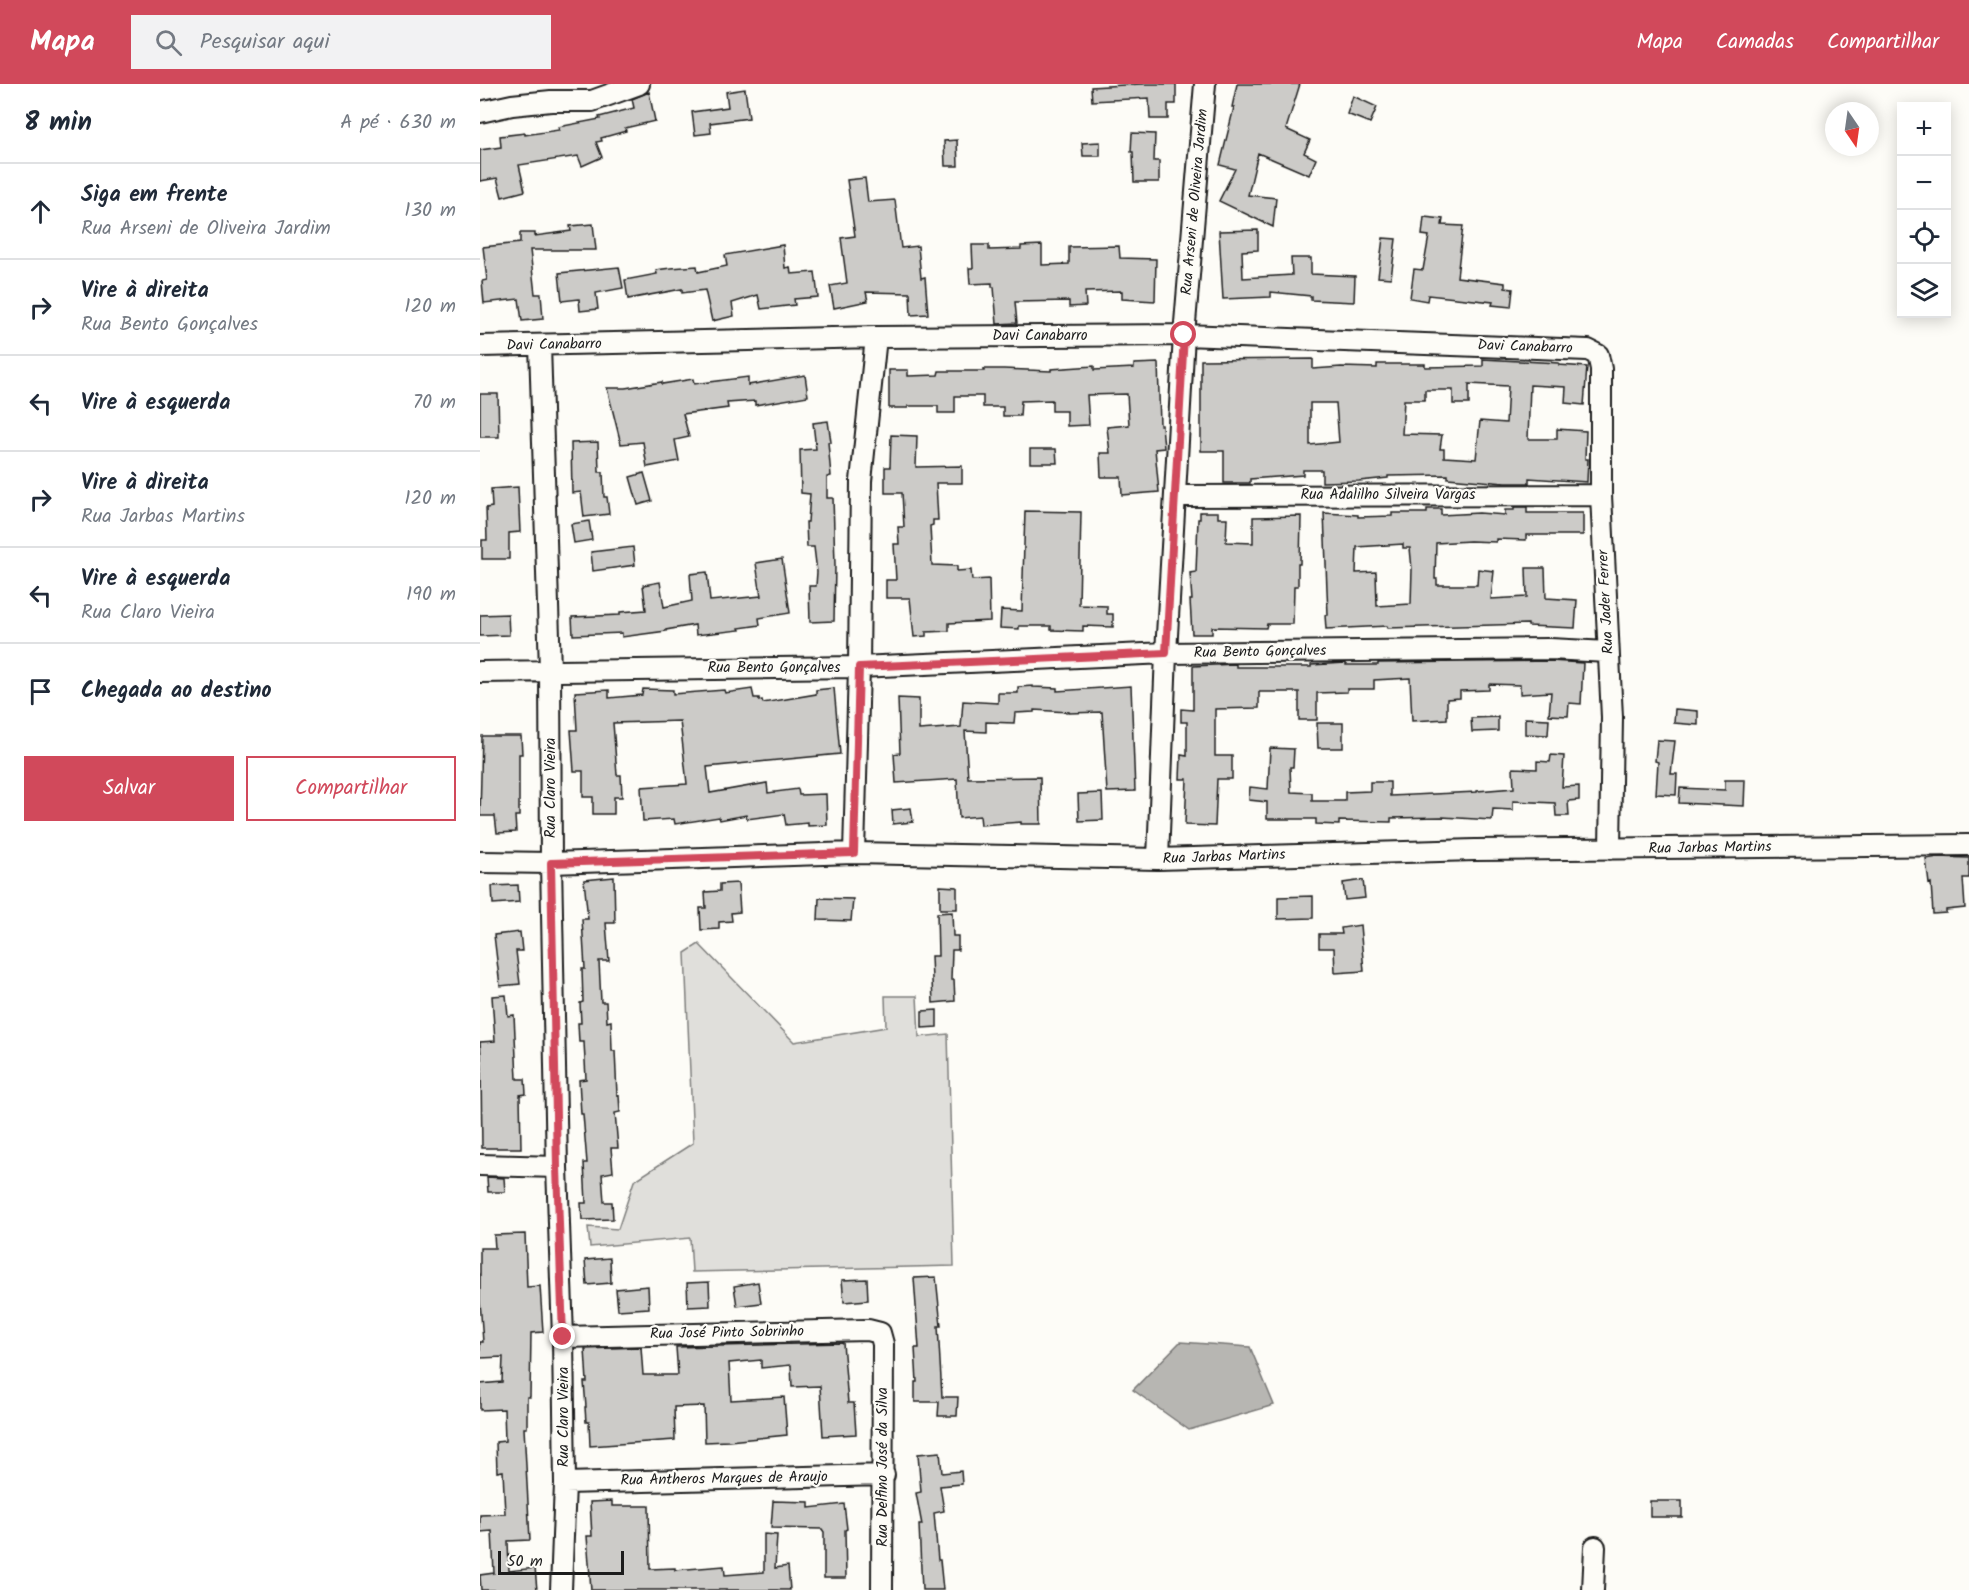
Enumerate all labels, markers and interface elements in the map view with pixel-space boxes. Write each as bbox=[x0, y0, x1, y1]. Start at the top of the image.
search box bbox=[131, 15, 551, 69]
text: Mapa bbox=[30, 20, 95, 65]
text: Pesquisar aqui bbox=[200, 25, 330, 60]
icon: search bbox=[152, 26, 185, 59]
text: Mapa bbox=[1636, 26, 1683, 59]
text: Camadas bbox=[1716, 26, 1794, 59]
text: Compartilhar bbox=[1827, 26, 1939, 59]
text: 8 min bbox=[24, 102, 92, 144]
north arrow bbox=[1825, 102, 1879, 156]
map controls bbox=[1897, 102, 1951, 318]
button: + bbox=[1897, 102, 1951, 156]
text: A pé · 630 m bbox=[340, 107, 456, 139]
street label: Rua Arseni de Oliveira Jardim bbox=[1175, 108, 1215, 296]
button: − bbox=[1897, 156, 1951, 210]
text: Siga em frente bbox=[81, 178, 227, 213]
icon: ahead bbox=[24, 195, 57, 228]
text: 130 m bbox=[404, 195, 456, 227]
button: locate bbox=[1897, 210, 1951, 264]
text: Rua Arseni de Oliveira Jardim bbox=[81, 213, 331, 245]
button: layers bbox=[1897, 264, 1951, 318]
text: Vire à direita bbox=[81, 274, 209, 309]
icon: right bbox=[24, 291, 57, 324]
text: 120 m bbox=[404, 291, 456, 323]
text: Rua Bento Gonçalves bbox=[81, 309, 258, 341]
route start bbox=[1170, 321, 1196, 347]
street label: Davi Canabarro bbox=[992, 324, 1088, 348]
street label: Davi Canabarro bbox=[506, 332, 602, 358]
street label: Davi Canabarro bbox=[1477, 333, 1573, 361]
text: Vire à esquerda bbox=[81, 386, 230, 421]
icon: left bbox=[24, 387, 57, 420]
text: 70 m bbox=[413, 387, 456, 419]
text: Vire à direita bbox=[81, 466, 209, 501]
icon: right bbox=[24, 483, 57, 516]
text: 120 m bbox=[404, 483, 456, 515]
street label: Rua Adalilho Silveira Vargas bbox=[1301, 483, 1476, 507]
text: Rua Jarbas Martins bbox=[81, 501, 245, 533]
street label: Rua Jader Ferrer bbox=[1591, 548, 1621, 655]
text: Vire à esquerda bbox=[81, 562, 230, 597]
icon: left bbox=[24, 579, 57, 612]
text: 190 m bbox=[406, 579, 456, 611]
text: Rua Claro Vieira bbox=[81, 597, 215, 629]
street label: Rua Bento Gonçalves bbox=[1193, 639, 1327, 665]
street label: Rua Bento Gonçalves bbox=[708, 656, 841, 680]
text: Chegada ao destino bbox=[81, 674, 272, 709]
icon: arrive bbox=[24, 675, 57, 708]
street label: Rua Claro Vieira bbox=[539, 738, 563, 838]
button: Salvar bbox=[24, 756, 234, 821]
button: Compartilhar bbox=[246, 756, 456, 821]
street label: Rua Jarbas Martins bbox=[1648, 835, 1772, 861]
street label: Rua Jarbas Martins bbox=[1162, 843, 1286, 871]
street label: Rua José Pinto Sobrinho bbox=[650, 1320, 804, 1346]
route end bbox=[549, 1323, 575, 1349]
street label: Rua Claro Vieira bbox=[552, 1367, 576, 1467]
street label: Rua Delfino José da Silva bbox=[871, 1387, 895, 1547]
street label: Rua Antheros Marques de Araujo bbox=[620, 1465, 828, 1493]
scale bar bbox=[498, 1548, 624, 1576]
text: 50 m bbox=[507, 1549, 543, 1574]

